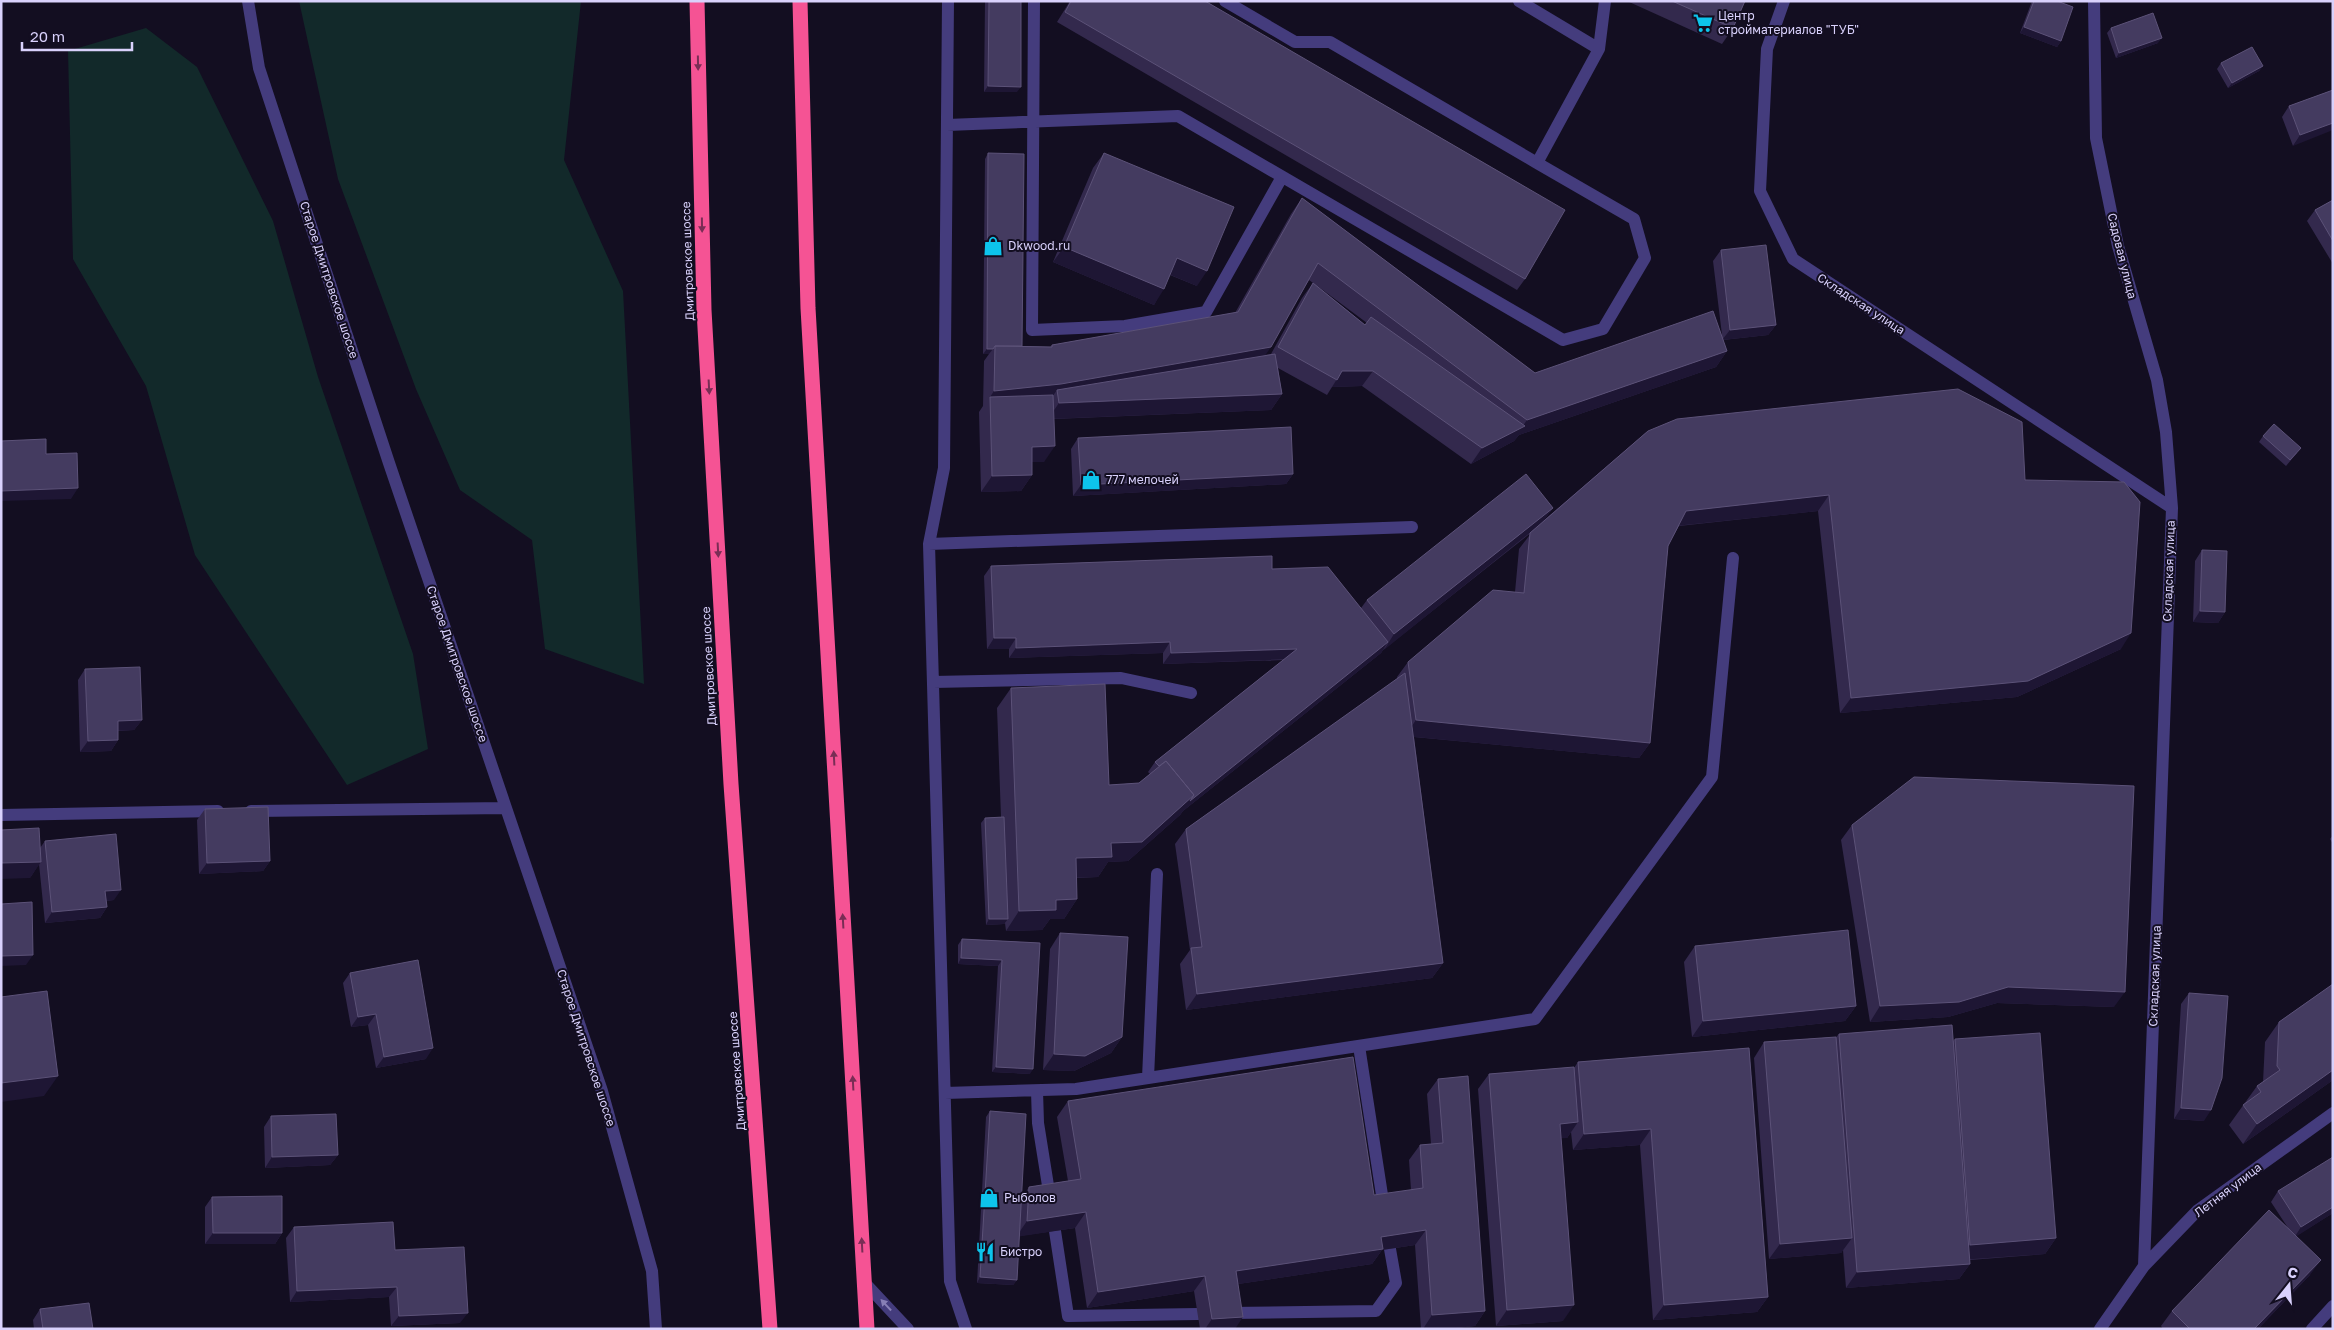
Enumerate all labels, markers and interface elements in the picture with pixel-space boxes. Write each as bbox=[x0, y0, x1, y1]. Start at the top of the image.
place label: Центр стройматериалов "ТУБ" bbox=[1718, 8, 1859, 37]
supermarket icon: Центр стройматериалов "ТУБ" bbox=[1692, 12, 1714, 34]
scale bar bbox=[22, 20, 132, 52]
text: 20 m bbox=[30, 27, 65, 45]
one-way arrow bbox=[694, 55, 702, 71]
street label: Старое Дмитровское шоссе bbox=[297, 199, 362, 360]
street label: Дмитровское шоссе bbox=[678, 201, 697, 321]
street label: Садовая улица bbox=[2105, 211, 2140, 300]
one-way arrow bbox=[698, 217, 706, 233]
shop icon: Dkwood.ru bbox=[982, 235, 1004, 257]
place label: Dkwood.ru bbox=[1008, 238, 1070, 253]
street label: Складская улица bbox=[1815, 270, 1908, 338]
one-way arrow bbox=[705, 380, 713, 396]
shop icon: 777 мелочей bbox=[1080, 469, 1102, 491]
place label: 777 мелочей bbox=[1106, 472, 1179, 487]
street label: Складская улица bbox=[2159, 520, 2178, 622]
one-way arrow bbox=[714, 542, 722, 558]
street label: Старое Дмитровское шоссе bbox=[424, 584, 491, 744]
street label: Дмитровское шоссе bbox=[698, 606, 719, 726]
one-way arrow bbox=[829, 750, 837, 766]
one-way arrow bbox=[839, 912, 847, 928]
street label: Складская улица bbox=[2145, 925, 2164, 1027]
street label: Старое Дмитровское шоссе bbox=[554, 967, 619, 1128]
street label: Дмитровское шоссе bbox=[725, 1011, 748, 1131]
one-way arrow bbox=[848, 1075, 856, 1091]
street label: Летняя улица bbox=[2191, 1159, 2264, 1220]
shop icon: Рыболов bbox=[978, 1187, 1000, 1209]
place label: Рыболов bbox=[1004, 1190, 1056, 1205]
one-way arrow bbox=[858, 1237, 866, 1253]
restaurant icon: Бистро bbox=[974, 1241, 996, 1263]
place label: Бистро bbox=[1000, 1244, 1042, 1259]
north arrow bbox=[2264, 1260, 2314, 1310]
text: С bbox=[2286, 1263, 2300, 1282]
one-way arrow bbox=[880, 1300, 892, 1312]

